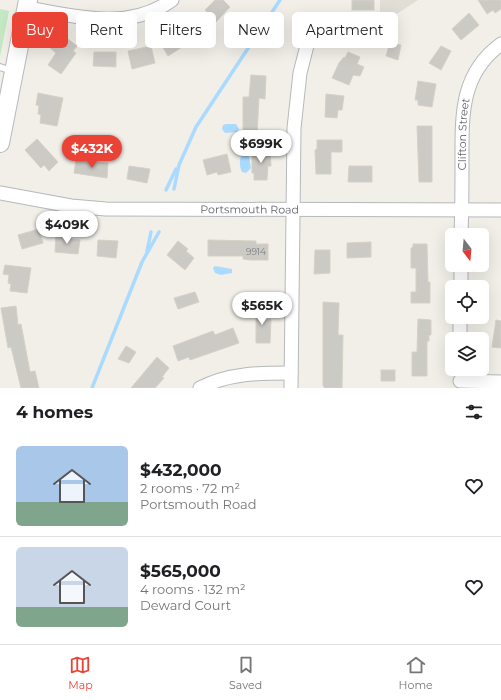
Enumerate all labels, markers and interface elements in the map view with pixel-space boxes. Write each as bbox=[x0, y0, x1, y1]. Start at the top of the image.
chip: Buy bbox=[12, 12, 68, 48]
chip: Rent bbox=[76, 12, 137, 48]
chip: Filters bbox=[145, 12, 216, 48]
chip: New bbox=[224, 12, 284, 48]
chip: Apartment bbox=[292, 12, 398, 48]
street label: Clifton Street bbox=[455, 96, 473, 170]
pin: $699K bbox=[233, 130, 289, 164]
pin: $432K bbox=[64, 135, 120, 169]
text: $699K bbox=[240, 135, 282, 151]
text: $432K bbox=[71, 140, 113, 156]
street label: Portsmouth Road bbox=[200, 202, 299, 216]
pin: $409K bbox=[39, 211, 95, 245]
text: $409K bbox=[45, 216, 89, 232]
north arrow bbox=[445, 228, 489, 272]
map controls bbox=[445, 228, 489, 376]
house number: 9914 bbox=[246, 246, 266, 257]
button: locate bbox=[445, 280, 489, 324]
pin: $565K bbox=[234, 292, 290, 326]
text: $565K bbox=[241, 297, 283, 313]
button: layers bbox=[445, 332, 489, 376]
icon: filters bbox=[463, 401, 485, 423]
text: 4 homes bbox=[16, 402, 93, 422]
text: $432,000 bbox=[140, 460, 222, 480]
icon: home bbox=[48, 462, 96, 510]
icon: heart bbox=[463, 475, 485, 497]
text: 2 rooms · 72 m² bbox=[140, 480, 240, 496]
text: Portsmouth Road bbox=[140, 496, 257, 512]
text: $565,000 bbox=[140, 561, 221, 581]
icon: home bbox=[48, 563, 96, 611]
icon: heart bbox=[463, 576, 485, 598]
text: 4 rooms · 132 m² bbox=[140, 581, 246, 597]
text: Deward Court bbox=[140, 597, 231, 613]
tab: Map bbox=[68, 654, 93, 692]
tab: Saved bbox=[229, 654, 262, 692]
tab: Home bbox=[399, 654, 433, 692]

